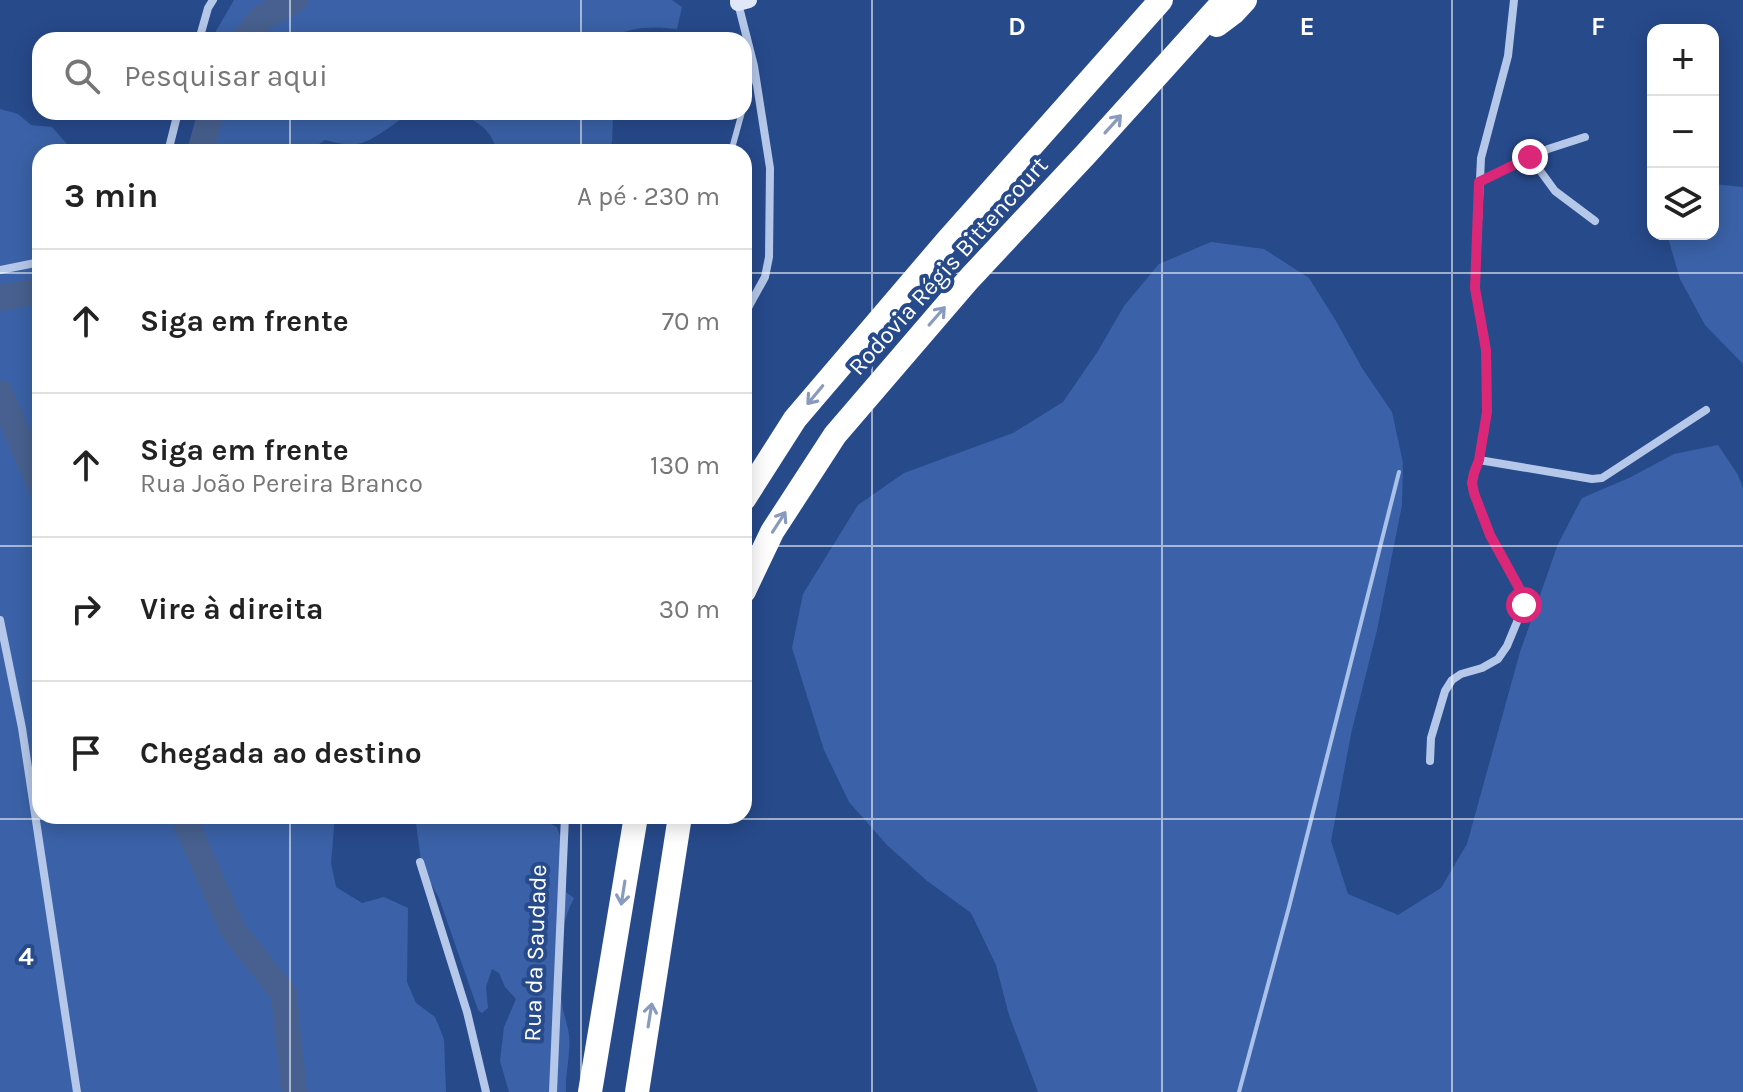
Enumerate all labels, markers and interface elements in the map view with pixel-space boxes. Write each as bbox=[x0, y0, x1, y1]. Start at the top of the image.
text: D bbox=[1008, 11, 1026, 42]
text: E bbox=[1299, 11, 1315, 42]
text: F bbox=[1591, 11, 1605, 42]
map controls bbox=[1647, 24, 1719, 240]
button: + bbox=[1647, 24, 1719, 96]
search box bbox=[32, 32, 752, 120]
icon: search bbox=[60, 54, 104, 98]
text: Pesquisar aqui bbox=[124, 58, 328, 94]
button: − bbox=[1647, 96, 1719, 168]
one-way arrow bbox=[1104, 115, 1122, 135]
route end bbox=[1512, 139, 1548, 175]
street label: Rodovia Régis Bittencourt bbox=[843, 151, 1053, 381]
button: layers bbox=[1647, 168, 1719, 240]
text: 3 min bbox=[64, 176, 158, 216]
text: A pé · 230 m bbox=[577, 181, 720, 212]
icon: ahead bbox=[64, 299, 108, 343]
text: Siga em frente bbox=[140, 303, 349, 339]
text: 70 m bbox=[662, 306, 720, 337]
one-way arrow bbox=[928, 306, 946, 327]
one-way arrow bbox=[806, 385, 824, 405]
text: Siga em frente bbox=[140, 432, 349, 468]
icon: ahead bbox=[64, 443, 108, 487]
text: 130 m bbox=[650, 450, 720, 481]
text: Rua João Pereira Branco bbox=[140, 468, 423, 499]
one-way arrow bbox=[771, 511, 788, 533]
icon: right bbox=[64, 587, 108, 631]
route start bbox=[1506, 587, 1542, 623]
text: Vire à direita bbox=[140, 591, 323, 627]
text: 30 m bbox=[659, 594, 720, 625]
icon: arrive bbox=[64, 731, 108, 775]
text: Chegada ao destino bbox=[140, 735, 422, 771]
street label: Rua da Saudade bbox=[518, 864, 552, 1042]
one-way arrow bbox=[615, 880, 630, 905]
text: 4 bbox=[18, 941, 34, 972]
one-way arrow bbox=[643, 1003, 658, 1028]

